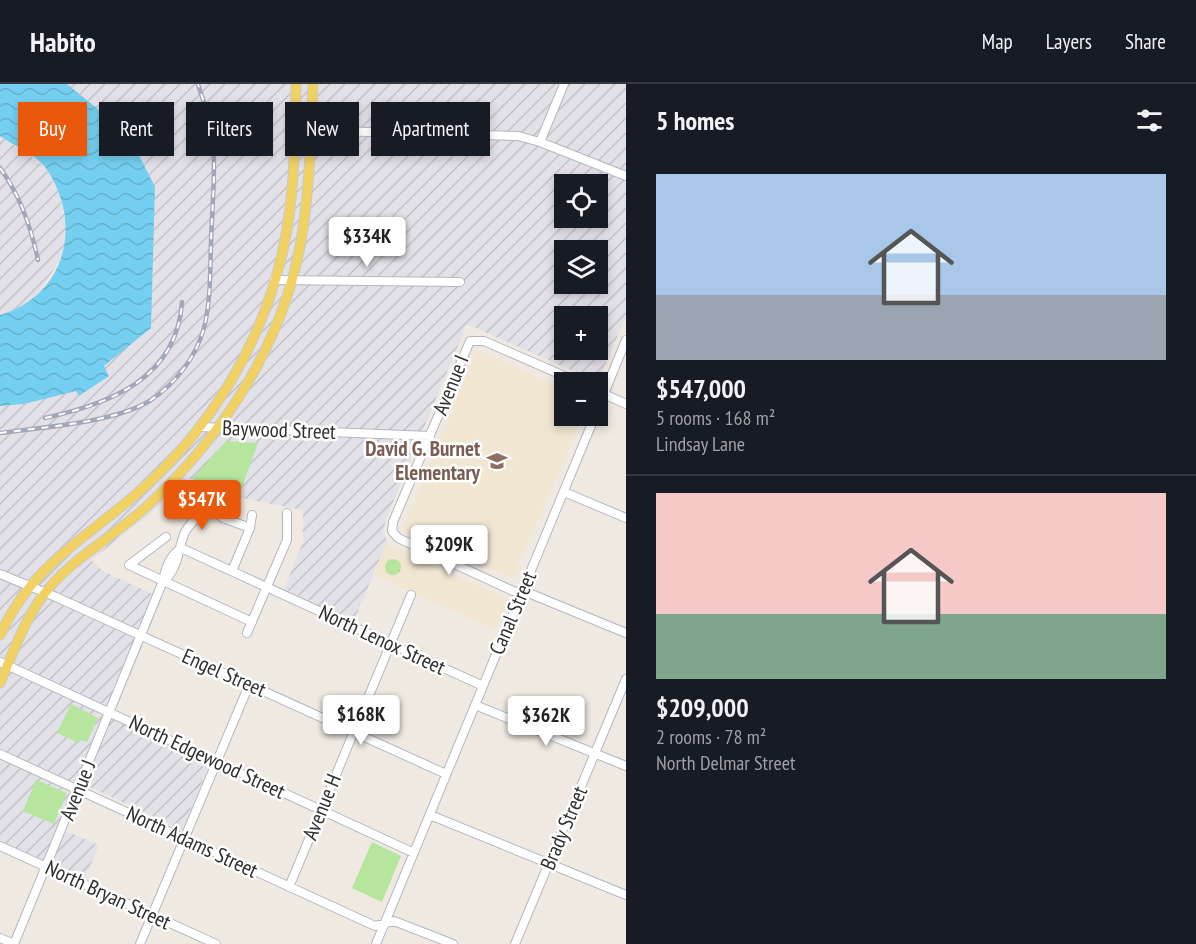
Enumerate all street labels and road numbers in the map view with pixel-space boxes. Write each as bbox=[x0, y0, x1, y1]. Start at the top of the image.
street label: Avenue I bbox=[426, 351, 475, 419]
street label: Baywood Street bbox=[222, 414, 337, 445]
street label: Canal Street bbox=[483, 567, 542, 659]
street label: North Lenox Street bbox=[315, 598, 450, 681]
street label: Engel Street bbox=[178, 642, 270, 703]
street label: North Edgewood Street bbox=[125, 709, 290, 805]
street label: Avenue J bbox=[53, 756, 102, 824]
street label: Avenue H bbox=[296, 770, 347, 844]
street label: Brady Street bbox=[534, 782, 593, 874]
street label: North Adams Street bbox=[122, 799, 262, 884]
street label: North Bryan Street bbox=[41, 854, 175, 935]

